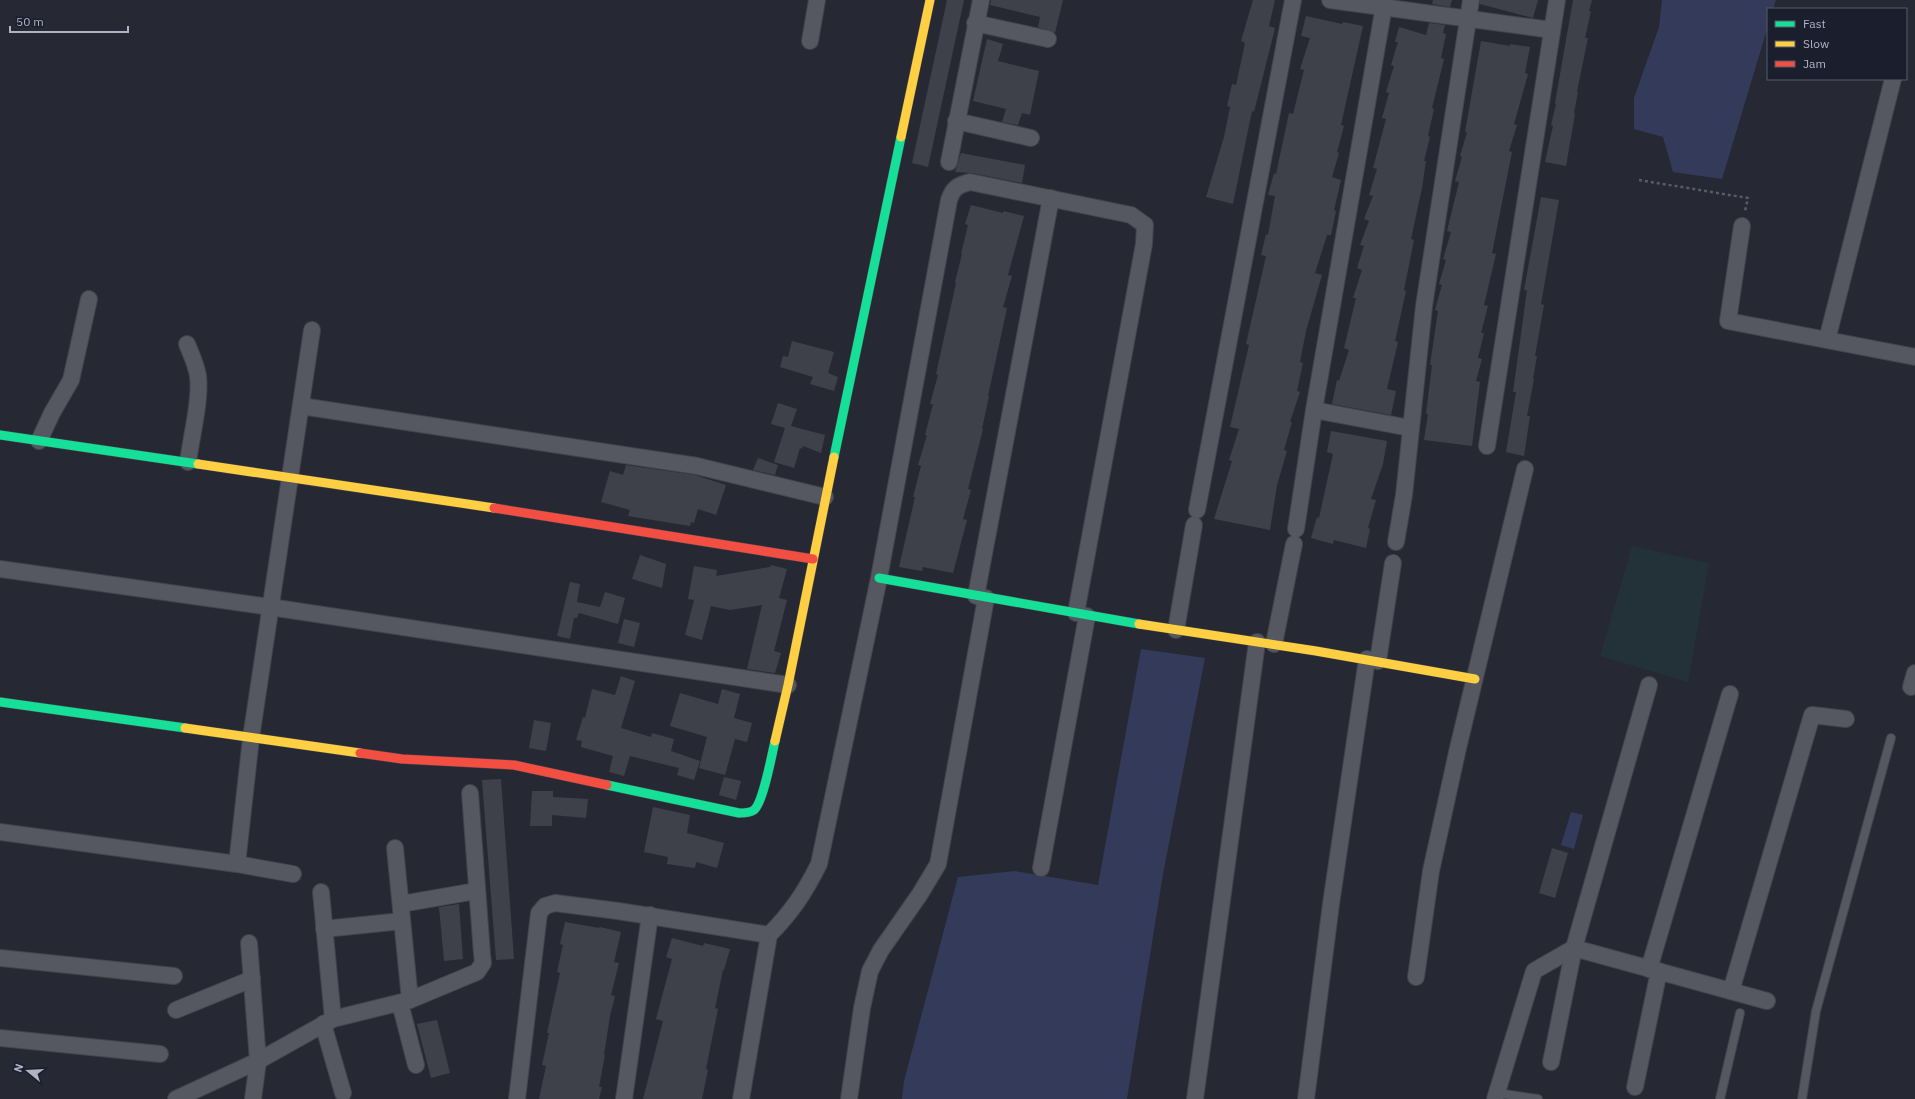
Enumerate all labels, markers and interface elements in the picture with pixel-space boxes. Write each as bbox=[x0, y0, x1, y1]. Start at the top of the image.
scale bar bbox=[10, 8, 128, 34]
legend bbox=[1767, 8, 1907, 80]
text: 50 m bbox=[16, 14, 44, 29]
text: Fast bbox=[1803, 16, 1826, 31]
text: Slow bbox=[1803, 36, 1829, 51]
text: Jam bbox=[1803, 56, 1826, 71]
north arrow bbox=[8, 1051, 48, 1091]
text: N bbox=[11, 1062, 26, 1074]

